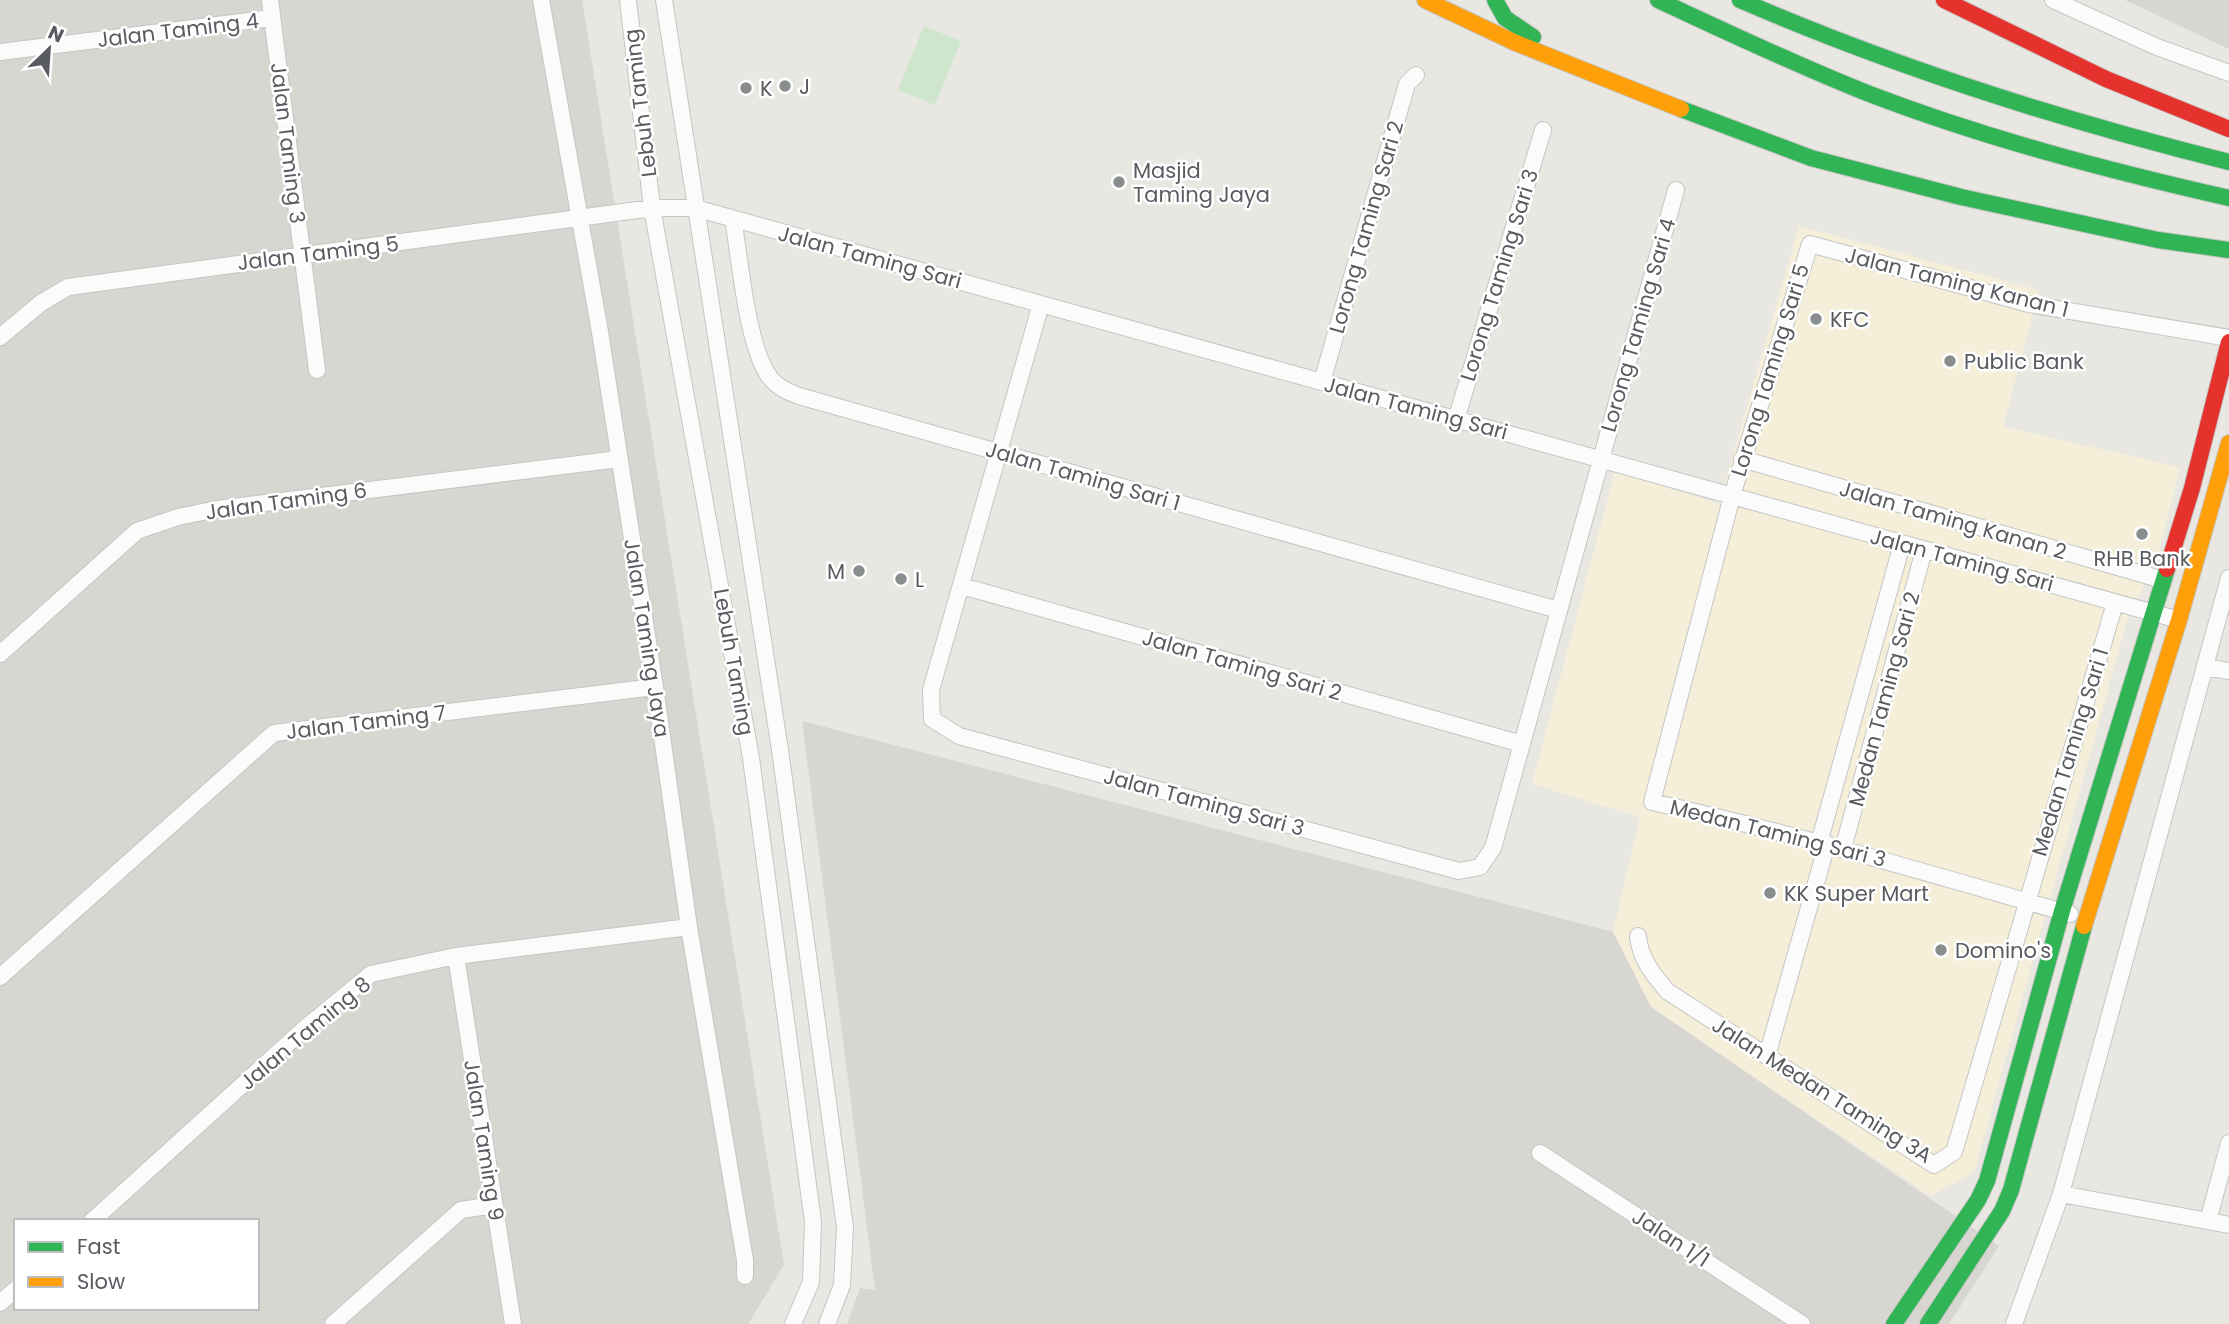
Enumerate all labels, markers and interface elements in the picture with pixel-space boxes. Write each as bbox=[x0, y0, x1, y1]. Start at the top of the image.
street label: Jalan Taming 4 bbox=[96, 6, 260, 54]
north arrow bbox=[14, 14, 84, 84]
text: N bbox=[44, 19, 68, 49]
street label: Lebuh Taming bbox=[617, 27, 663, 179]
street label: Jalan Taming 3 bbox=[264, 61, 312, 225]
place label: J bbox=[799, 72, 810, 101]
place label: K bbox=[760, 74, 773, 103]
marker: J bbox=[777, 78, 793, 94]
marker: K bbox=[738, 80, 754, 96]
street label: Lorong Taming Sari 2 bbox=[1322, 117, 1410, 337]
place label: Masjid Taming Jaya bbox=[1133, 156, 1270, 209]
street label: Lorong Taming Sari 3 bbox=[1453, 166, 1545, 384]
marker: Masjid Taming Jaya bbox=[1111, 174, 1127, 190]
street label: Lorong Taming Sari 4 bbox=[1594, 215, 1682, 435]
street label: Jalan Taming Sari bbox=[775, 219, 965, 295]
street label: Jalan Taming 5 bbox=[236, 229, 400, 277]
street label: Jalan Taming Kanan 1 bbox=[1842, 240, 2072, 324]
street label: Lorong Taming Sari 5 bbox=[1724, 260, 1816, 480]
place label: KFC bbox=[1830, 305, 1869, 334]
marker: KFC bbox=[1808, 311, 1824, 327]
place label: Public Bank bbox=[1964, 347, 2084, 376]
marker: Public Bank bbox=[1942, 353, 1958, 369]
street label: Jalan Taming Sari bbox=[1321, 370, 1511, 446]
street label: Jalan Taming Sari 1 bbox=[982, 434, 1184, 518]
street label: Jalan Taming Kanan 2 bbox=[1836, 474, 2070, 566]
street label: Jalan Taming 6 bbox=[203, 475, 369, 527]
street label: Jalan Taming Sari bbox=[1867, 522, 2057, 598]
marker: RHB Bank bbox=[2134, 526, 2150, 542]
street label: Jalan Taming Jaya bbox=[617, 537, 677, 739]
place label: RHB Bank bbox=[2093, 544, 2191, 573]
place label: M bbox=[827, 557, 845, 586]
marker: M bbox=[851, 563, 867, 579]
place label: L bbox=[915, 565, 924, 594]
marker: L bbox=[893, 571, 909, 587]
street label: Lebuh Taming bbox=[707, 586, 761, 738]
street label: Medan Taming Sari 2 bbox=[1841, 588, 1927, 810]
street label: Jalan Taming Sari 2 bbox=[1139, 623, 1345, 707]
street label: Medan Taming Sari 1 bbox=[2025, 644, 2115, 860]
street label: Jalan Taming 7 bbox=[284, 698, 448, 746]
street label: Jalan Taming Sari 3 bbox=[1100, 761, 1308, 843]
street label: Medan Taming Sari 3 bbox=[1667, 792, 1889, 874]
place label: KK Super Mart bbox=[1784, 879, 1929, 908]
marker: KK Super Mart bbox=[1762, 885, 1778, 901]
place label: Domino's bbox=[1955, 936, 2051, 965]
marker: Domino's bbox=[1933, 942, 1949, 958]
street label: Jalan Taming 8 bbox=[233, 970, 377, 1096]
street label: Jalan Medan Taming 3A bbox=[1706, 1010, 1938, 1170]
street label: Jalan Taming 9 bbox=[457, 1057, 511, 1223]
street label: Jalan 1/1 bbox=[1627, 1202, 1715, 1274]
legend bbox=[14, 1219, 259, 1310]
text: Fast bbox=[77, 1232, 120, 1261]
text: Slow bbox=[77, 1267, 125, 1296]

